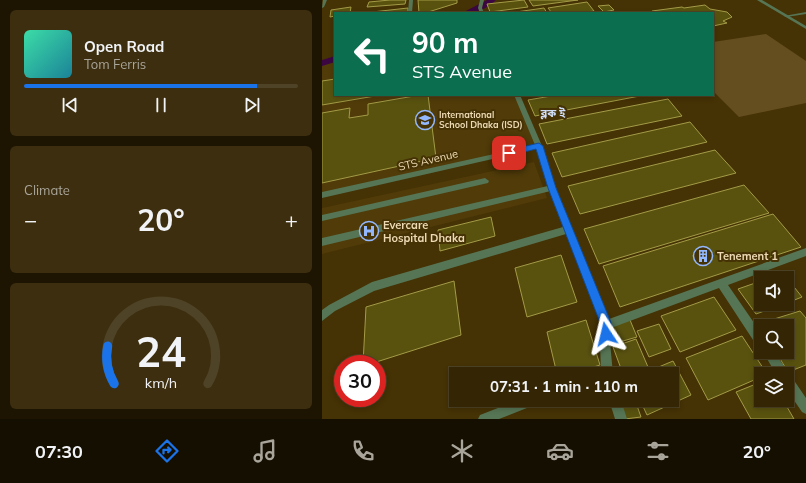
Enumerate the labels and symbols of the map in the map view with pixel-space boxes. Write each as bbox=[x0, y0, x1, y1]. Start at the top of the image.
district label: ব্লক ই bbox=[540, 106, 566, 120]
school or university icon: International School Dhaka (ISD) bbox=[414, 109, 436, 131]
place label: International School Dhaka (ISD) bbox=[439, 109, 523, 130]
pin bbox=[492, 136, 526, 170]
street label: STS Avenue bbox=[397, 146, 459, 174]
place label: Evercare Hospital Dhaka bbox=[383, 218, 465, 245]
hospital icon: Evercare Hospital Dhaka bbox=[358, 220, 380, 242]
building icon: Tenement 1 bbox=[692, 245, 714, 267]
place label: Tenement 1 bbox=[717, 249, 778, 263]
position arrow bbox=[585, 313, 627, 355]
speed limit sign: 30 bbox=[334, 355, 386, 407]

